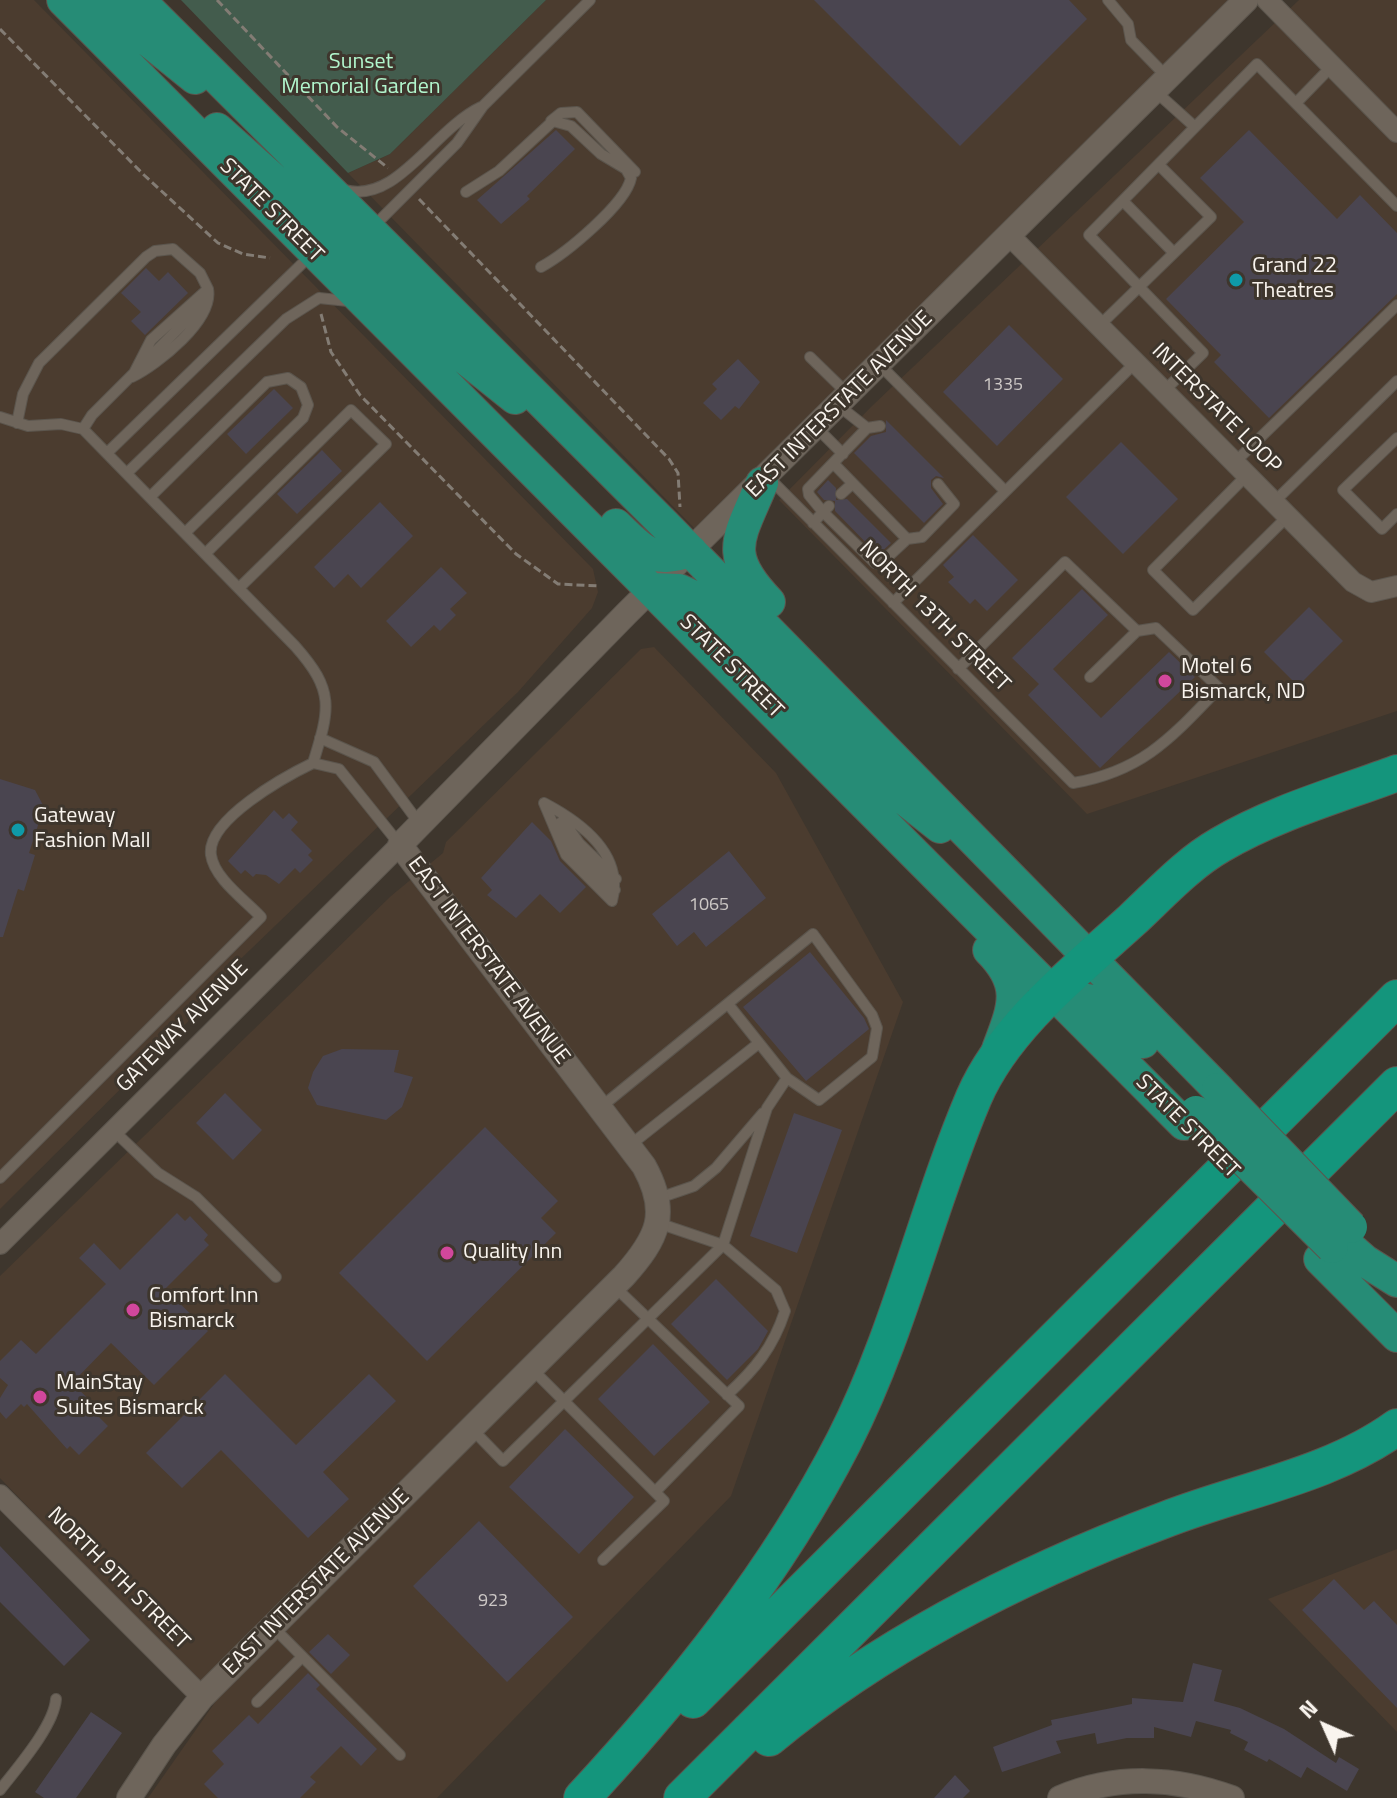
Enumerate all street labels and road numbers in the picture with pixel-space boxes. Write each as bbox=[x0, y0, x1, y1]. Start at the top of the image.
street label: STATE STREET bbox=[214, 154, 328, 268]
street label: EAST INTERSTATE AVENUE bbox=[741, 306, 939, 504]
street label: INTERSTATE LOOP bbox=[1146, 339, 1286, 479]
street label: NORTH 13TH STREET bbox=[853, 536, 1015, 698]
street label: STATE STREET bbox=[674, 610, 788, 724]
street label: EAST INTERSTATE AVENUE bbox=[401, 852, 575, 1070]
street label: GATEWAY AVENUE bbox=[112, 956, 254, 1098]
street label: STATE STREET bbox=[1130, 1070, 1244, 1184]
street label: EAST INTERSTATE AVENUE bbox=[218, 1484, 416, 1682]
street label: NORTH 9TH STREET bbox=[41, 1502, 195, 1656]

